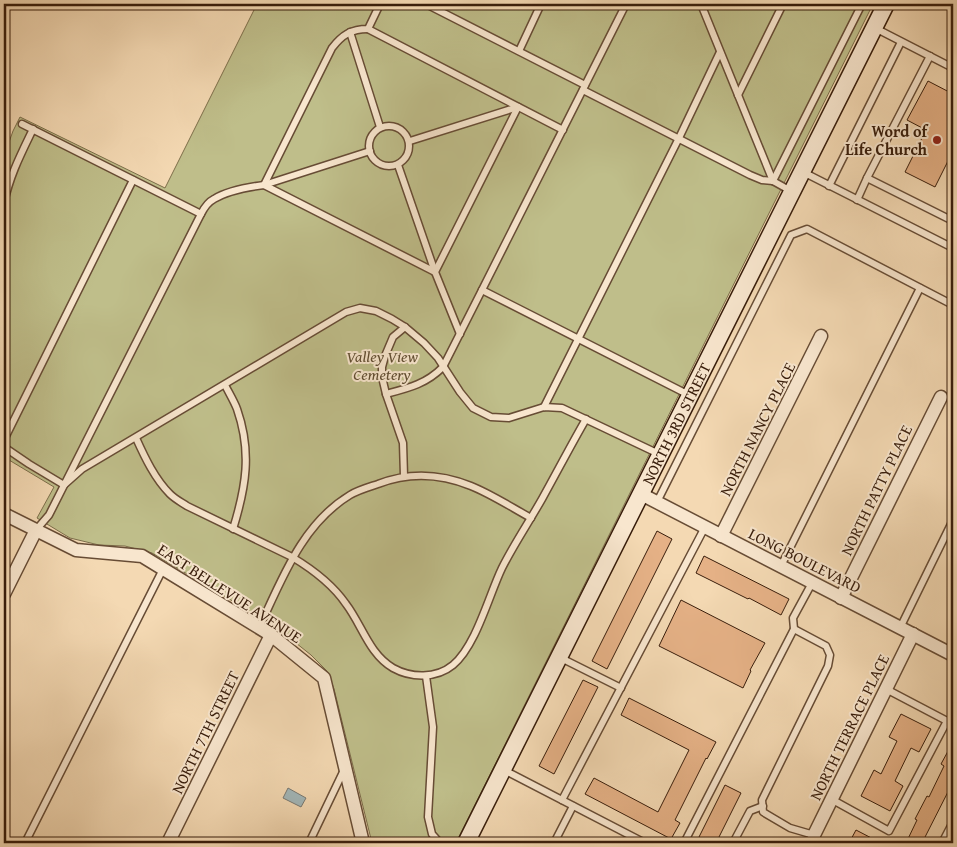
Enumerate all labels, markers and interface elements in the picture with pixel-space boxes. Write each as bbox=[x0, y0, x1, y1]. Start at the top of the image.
place label: Word of Life Church bbox=[845, 119, 929, 161]
marker: Word of Life Church bbox=[931, 134, 943, 146]
park label: Valley View Cemetery bbox=[346, 344, 418, 386]
street label: NORTH NANCY PLACE bbox=[713, 358, 801, 500]
street label: NORTH 3RD STREET bbox=[635, 359, 717, 489]
street label: NORTH PATTY PLACE bbox=[834, 421, 918, 559]
street label: LONG BOULEVARD bbox=[744, 521, 866, 599]
street label: EAST BELLEVUE AVENUE bbox=[153, 537, 307, 649]
street label: NORTH TERRACE PLACE bbox=[803, 650, 895, 804]
street label: NORTH 7TH STREET bbox=[165, 666, 245, 798]

